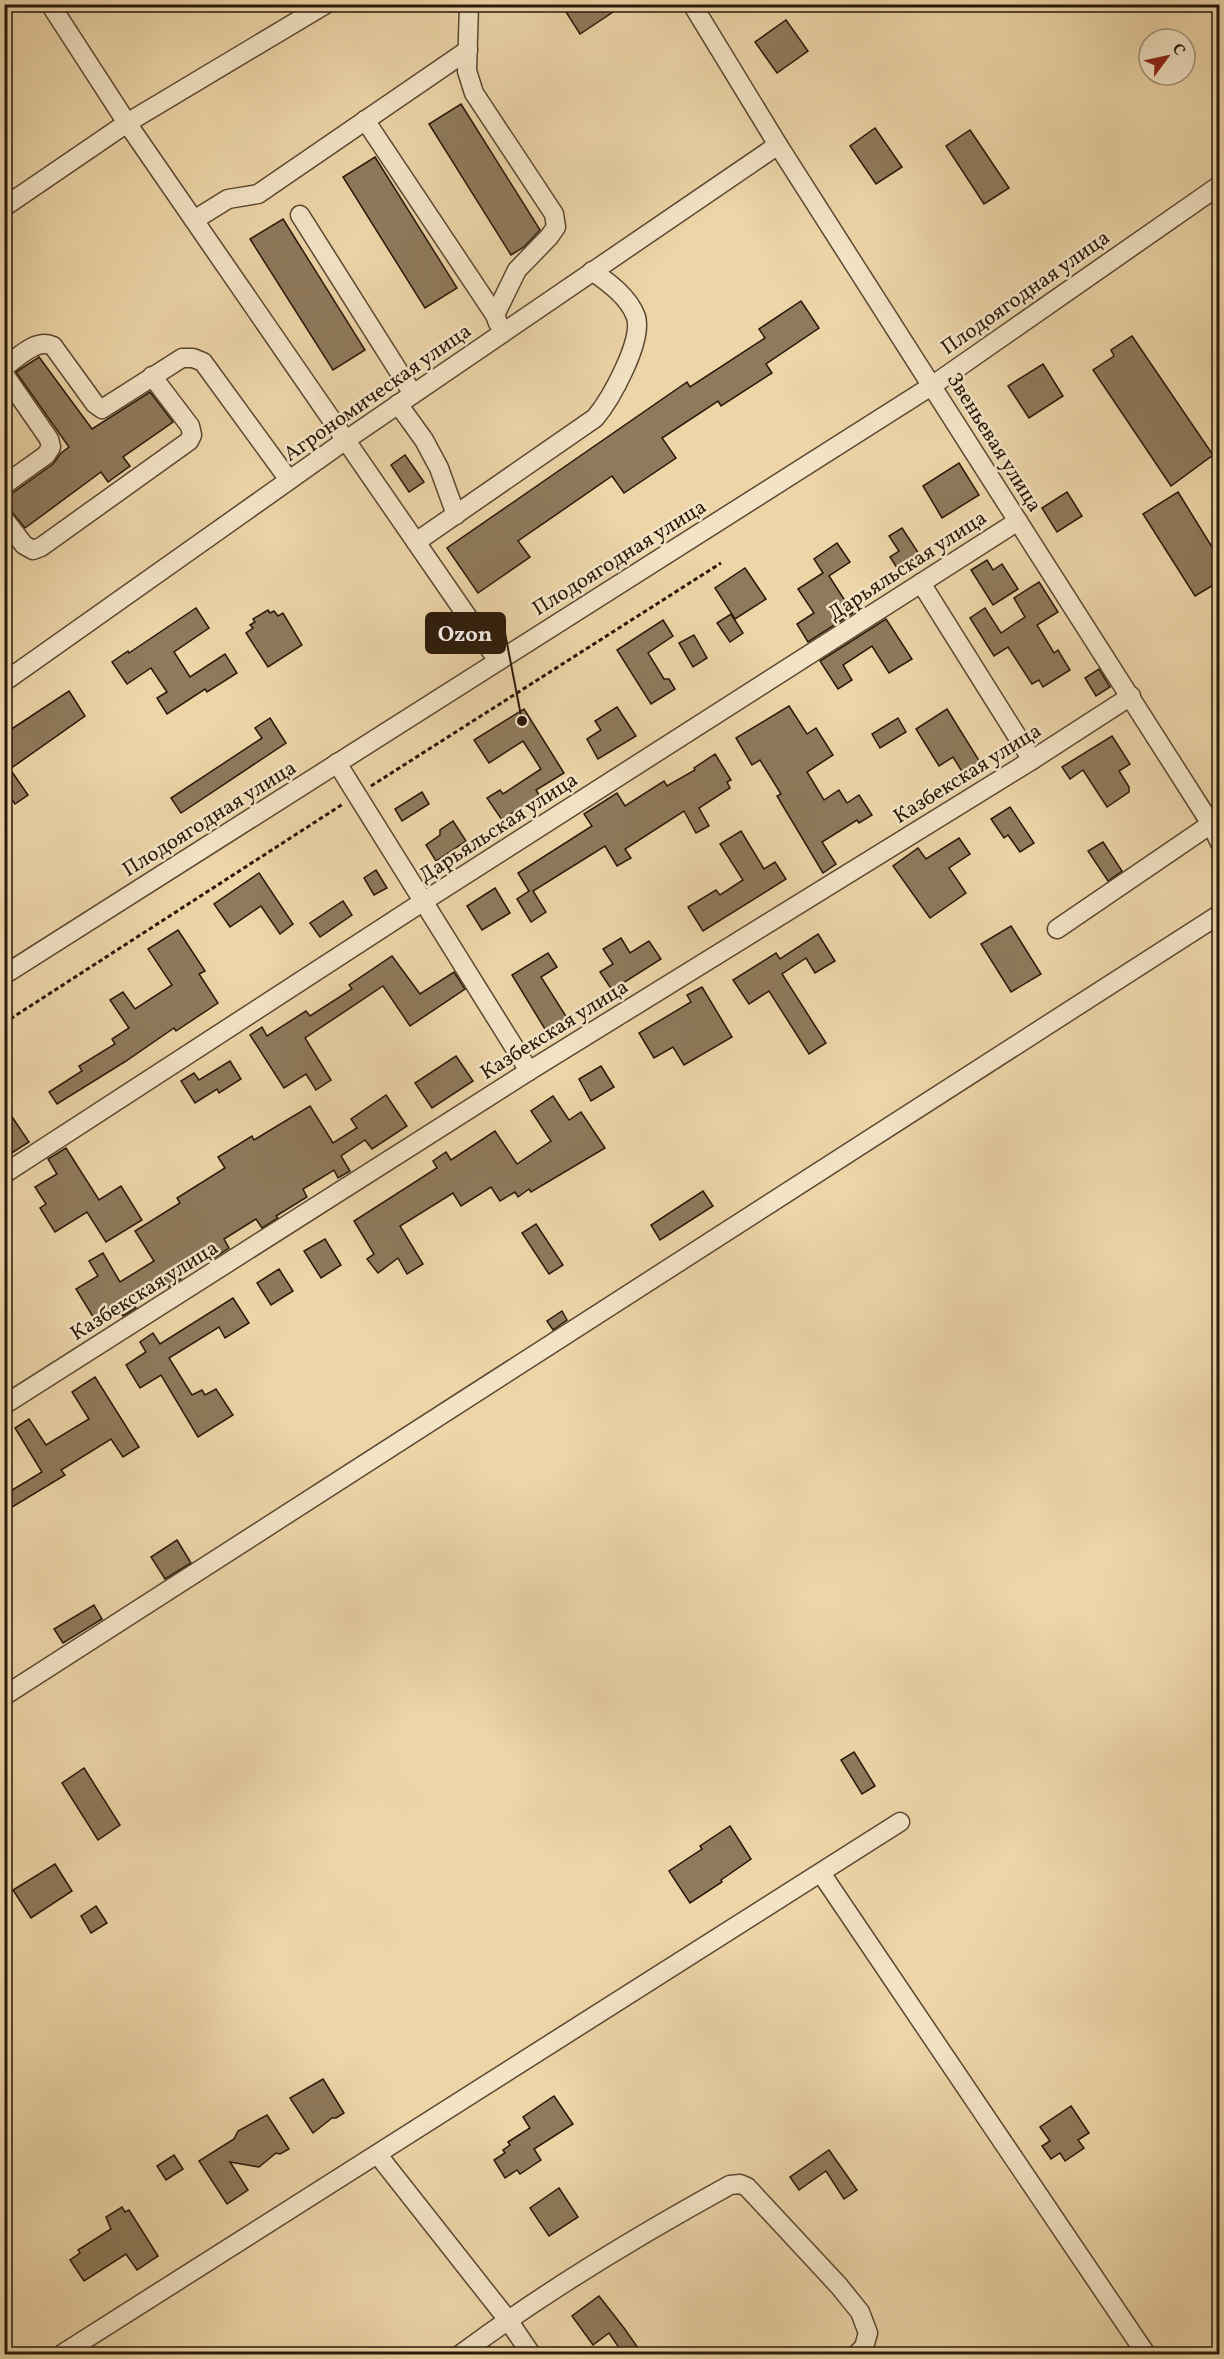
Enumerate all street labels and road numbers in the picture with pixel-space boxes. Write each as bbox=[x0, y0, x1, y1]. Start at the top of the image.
street label: Плодоягодная улица bbox=[936, 224, 1116, 363]
street label: Агрономическая улица bbox=[278, 317, 478, 469]
street label: Звеньевая улица bbox=[939, 367, 1048, 518]
street label: Плодоягодная улица bbox=[527, 493, 712, 624]
street label: Дарьяльская улица bbox=[823, 504, 993, 629]
street label: Казбекская улица bbox=[888, 717, 1047, 832]
street label: Плодоягодная улица bbox=[117, 754, 302, 885]
street label: Дарьяльская улица bbox=[414, 766, 584, 891]
street label: Казбекская улица bbox=[475, 973, 634, 1088]
street label: Казбекская улица bbox=[65, 1234, 224, 1349]

